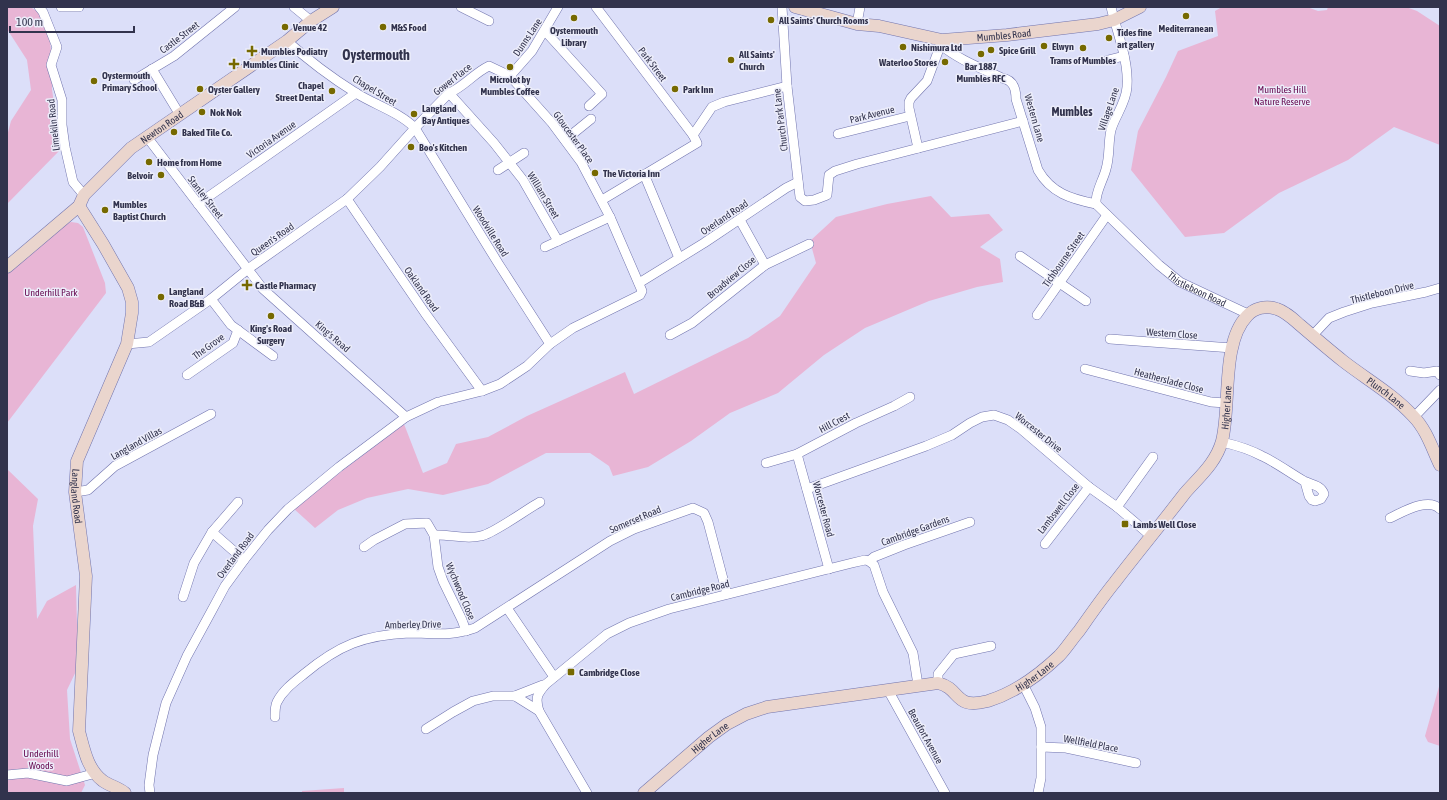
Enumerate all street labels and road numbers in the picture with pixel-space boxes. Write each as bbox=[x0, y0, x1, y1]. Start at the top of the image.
street label: Dunns Lane bbox=[511, 16, 544, 58]
street label: Castle Street bbox=[158, 19, 201, 56]
street label: Mumbles Road bbox=[976, 27, 1032, 43]
street label: Park Street bbox=[636, 45, 669, 84]
street label: Gower Place bbox=[431, 61, 474, 98]
street label: Chapel Street bbox=[351, 73, 399, 108]
street label: Village Lane bbox=[1096, 86, 1121, 132]
street label: Church Park Lane bbox=[771, 88, 790, 152]
street label: Western Lane bbox=[1022, 93, 1047, 144]
street label: Limekiln Road bbox=[45, 98, 62, 152]
street label: Park Avenue bbox=[849, 104, 896, 125]
street label: Newton Road bbox=[138, 109, 185, 146]
street label: Gloucester Place bbox=[551, 109, 596, 166]
street label: Victoria Avenue bbox=[245, 118, 298, 160]
street label: William Street bbox=[525, 170, 562, 221]
street label: Stanley Street bbox=[186, 174, 226, 221]
street label: Overland Road bbox=[699, 197, 750, 237]
street label: Woodville Road bbox=[471, 204, 511, 259]
street label: Queen's Road bbox=[249, 220, 296, 258]
street label: Tichbourne Street bbox=[1040, 229, 1087, 289]
street label: Broadview Close bbox=[705, 254, 758, 301]
street label: Oakland Road bbox=[402, 265, 441, 314]
street label: Thistleboon Road bbox=[1165, 269, 1228, 309]
street label: Thistleboon Drive bbox=[1349, 279, 1415, 306]
street label: King's Road bbox=[313, 318, 352, 354]
street label: Western Close bbox=[1146, 326, 1198, 341]
street label: The Grove bbox=[190, 331, 227, 362]
street label: Heatherslade Close bbox=[1133, 366, 1205, 395]
street label: Plunch Lane bbox=[1365, 375, 1407, 411]
street label: Higher Lane bbox=[1219, 385, 1233, 430]
street label: Hill Crest bbox=[817, 410, 852, 435]
street label: Worcester Drive bbox=[1013, 410, 1065, 455]
street label: Langland Villas bbox=[109, 425, 164, 462]
street label: Langland Road bbox=[69, 468, 84, 525]
street label: Worcester Road bbox=[811, 480, 836, 538]
street label: Lambswell Close bbox=[1035, 481, 1082, 536]
street label: Somerset Road bbox=[608, 504, 663, 535]
street label: Cambridge Gardens bbox=[880, 513, 951, 548]
street label: Overland Road bbox=[215, 530, 256, 580]
street label: Wychwood Close bbox=[444, 561, 478, 622]
street label: Cambridge Road bbox=[670, 578, 731, 603]
street label: Amberley Drive bbox=[385, 619, 442, 630]
street label: Higher Lane bbox=[1014, 658, 1056, 694]
street label: Beaufort Avenue bbox=[906, 707, 945, 766]
street label: Higher Lane bbox=[689, 720, 731, 756]
street label: Wellfield Place bbox=[1063, 733, 1120, 754]

